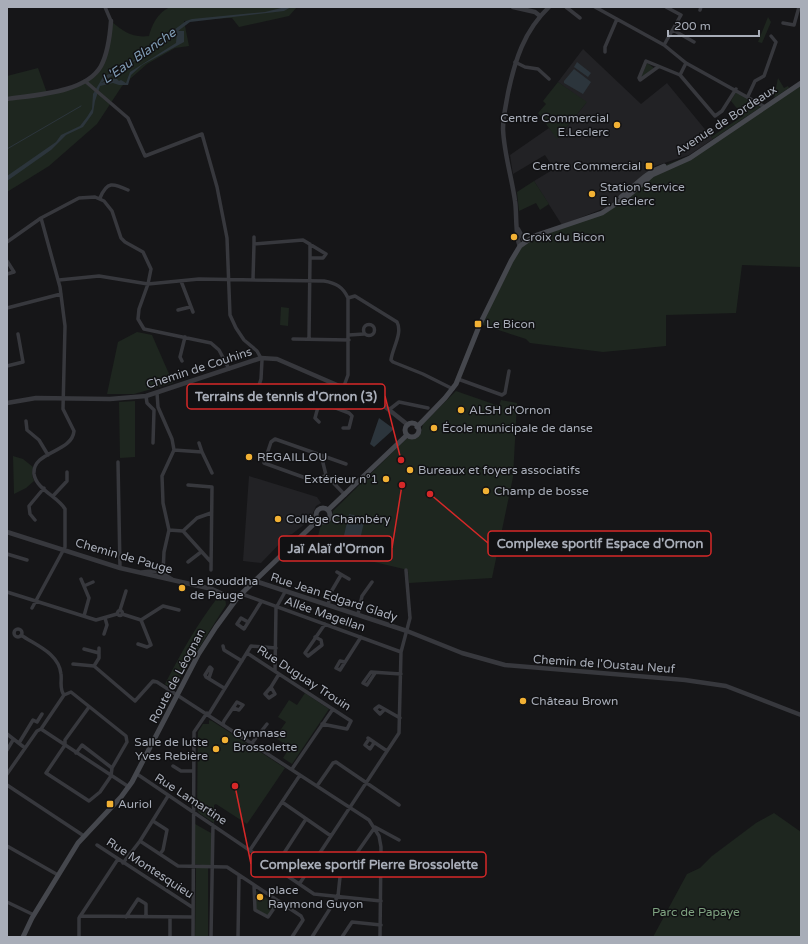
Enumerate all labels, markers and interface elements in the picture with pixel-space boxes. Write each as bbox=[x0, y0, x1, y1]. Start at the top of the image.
scale bar bbox=[668, 12, 759, 38]
text: 200 m bbox=[674, 19, 711, 33]
water label: L'Eau Blanche bbox=[99, 24, 180, 87]
street label: Avenue de Bordeaux bbox=[673, 82, 779, 158]
place label: Centre Commercial E.Leclerc bbox=[500, 111, 609, 139]
marker: Centre Commercial E.Leclerc bbox=[612, 120, 622, 130]
place label: Centre Commercial bbox=[532, 159, 641, 173]
marker: Centre Commercial bbox=[644, 161, 654, 171]
place label: Station Service E. Leclerc bbox=[600, 180, 685, 208]
marker: Station Service E. Leclerc bbox=[587, 189, 597, 199]
place label: Croix du Bicon bbox=[522, 230, 605, 244]
marker: Croix du Bicon bbox=[509, 232, 519, 242]
place label: Le Bicon bbox=[486, 317, 535, 331]
marker: Le Bicon bbox=[473, 319, 483, 329]
street label: Chemin de Couhins bbox=[144, 344, 254, 392]
callout: Terrains de tennis d'Ornon (3) bbox=[187, 384, 385, 409]
text: Terrains de tennis d'Ornon (3) bbox=[194, 389, 377, 405]
place label: ALSH d'Ornon bbox=[469, 403, 551, 417]
marker: ALSH d'Ornon bbox=[456, 405, 466, 415]
place label: École municipale de danse bbox=[442, 421, 593, 435]
marker: École municipale de danse bbox=[429, 423, 439, 433]
place label: REGAILLOU bbox=[257, 450, 327, 464]
marker: REGAILLOU bbox=[244, 452, 254, 462]
place label: Bureaux et foyers associatifs bbox=[418, 463, 580, 477]
marker: Bureaux et foyers associatifs bbox=[405, 465, 415, 475]
place label: Extérieur n°1 bbox=[304, 472, 378, 486]
marker: Extérieur n°1 bbox=[381, 474, 391, 484]
place label: Champ de bosse bbox=[494, 484, 589, 498]
marker: Champ de bosse bbox=[481, 486, 491, 496]
place label: Collège Chambéry bbox=[286, 512, 391, 526]
marker: Collège Chambéry bbox=[273, 514, 283, 524]
callout: Complexe sportif Espace d'Ornon bbox=[488, 531, 711, 556]
street label: Chemin de Pauge bbox=[74, 535, 174, 577]
callout: Jaï Alaï d'Ornon bbox=[279, 536, 392, 561]
text: Complexe sportif Espace d'Ornon bbox=[497, 536, 703, 552]
text: Jaï Alaï d'Ornon bbox=[286, 541, 385, 557]
street label: Rue Jean Edgard Glady bbox=[269, 570, 400, 624]
place label: Le bouddha de Pauge bbox=[190, 574, 258, 602]
marker: Le bouddha de Pauge bbox=[177, 583, 187, 593]
street label: Allée Magellan bbox=[283, 594, 367, 634]
street label: Route de Léognan bbox=[146, 626, 208, 726]
street label: Rue Duguay Trouin bbox=[254, 642, 354, 714]
street label: Chemin de l'Oustau Neuf bbox=[532, 652, 676, 676]
place label: Château Brown bbox=[531, 694, 618, 708]
marker: Château Brown bbox=[518, 696, 528, 706]
place label: Gymnase Brossolette bbox=[233, 726, 298, 754]
place label: Salle de lutte Yves Rebière bbox=[134, 735, 208, 763]
marker: Gymnase Brossolette bbox=[220, 735, 230, 745]
marker: Salle de lutte Yves Rebière bbox=[211, 744, 221, 754]
street label: Rue Lamartine bbox=[152, 770, 230, 828]
place label: Auriol bbox=[118, 797, 152, 811]
marker: Auriol bbox=[105, 799, 115, 809]
street label: Rue Montesquieu bbox=[104, 835, 196, 901]
callout: Complexe sportif Pierre Brossolette bbox=[251, 852, 486, 877]
text: Complexe sportif Pierre Brossolette bbox=[260, 857, 479, 873]
place label: place Raymond Guyon bbox=[268, 883, 363, 911]
marker: place Raymond Guyon bbox=[255, 892, 265, 902]
park label: Parc de Papaye bbox=[652, 905, 740, 919]

